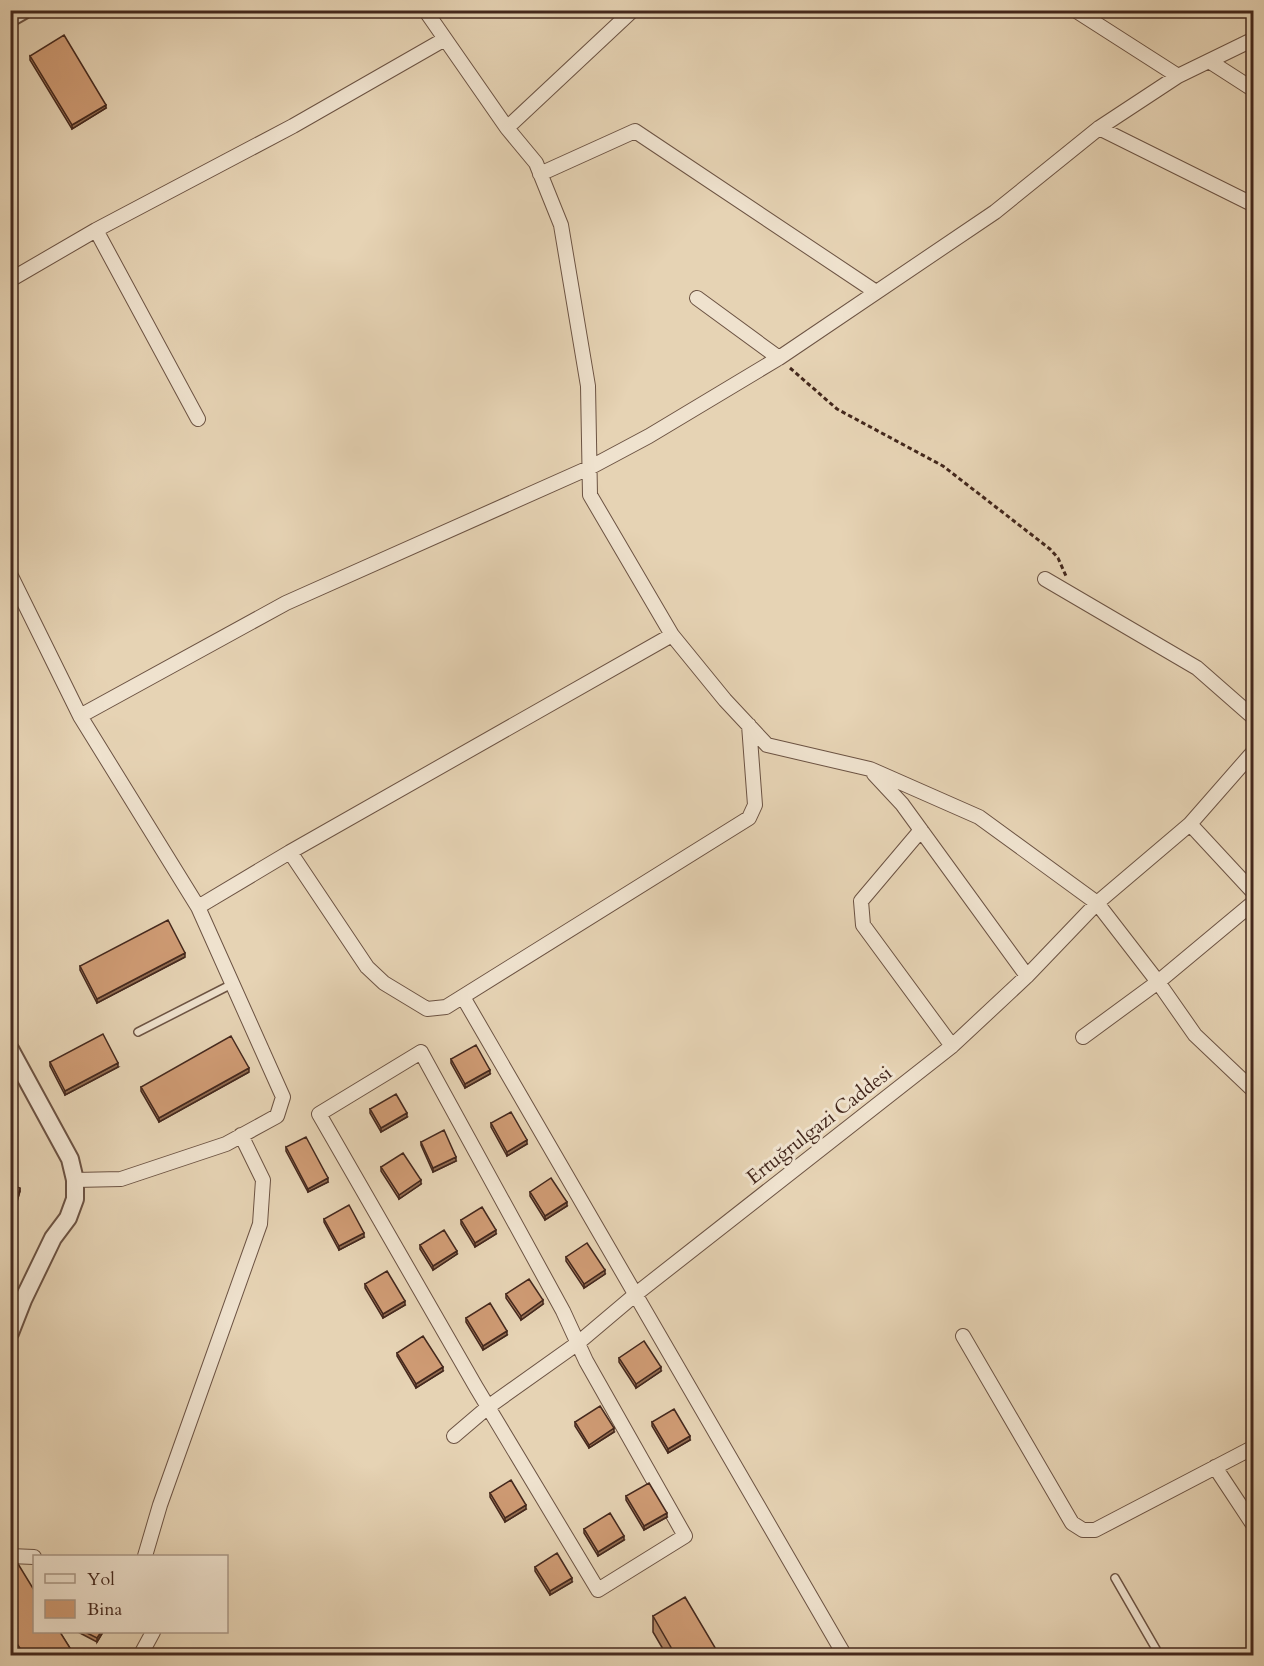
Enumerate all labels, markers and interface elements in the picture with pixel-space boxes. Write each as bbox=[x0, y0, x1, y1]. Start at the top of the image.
street label: Ertuğrulgazi Caddesi bbox=[741, 1059, 898, 1190]
legend bbox=[33, 1555, 228, 1633]
text: Yol bbox=[87, 1567, 115, 1592]
text: Bina bbox=[87, 1597, 123, 1622]

